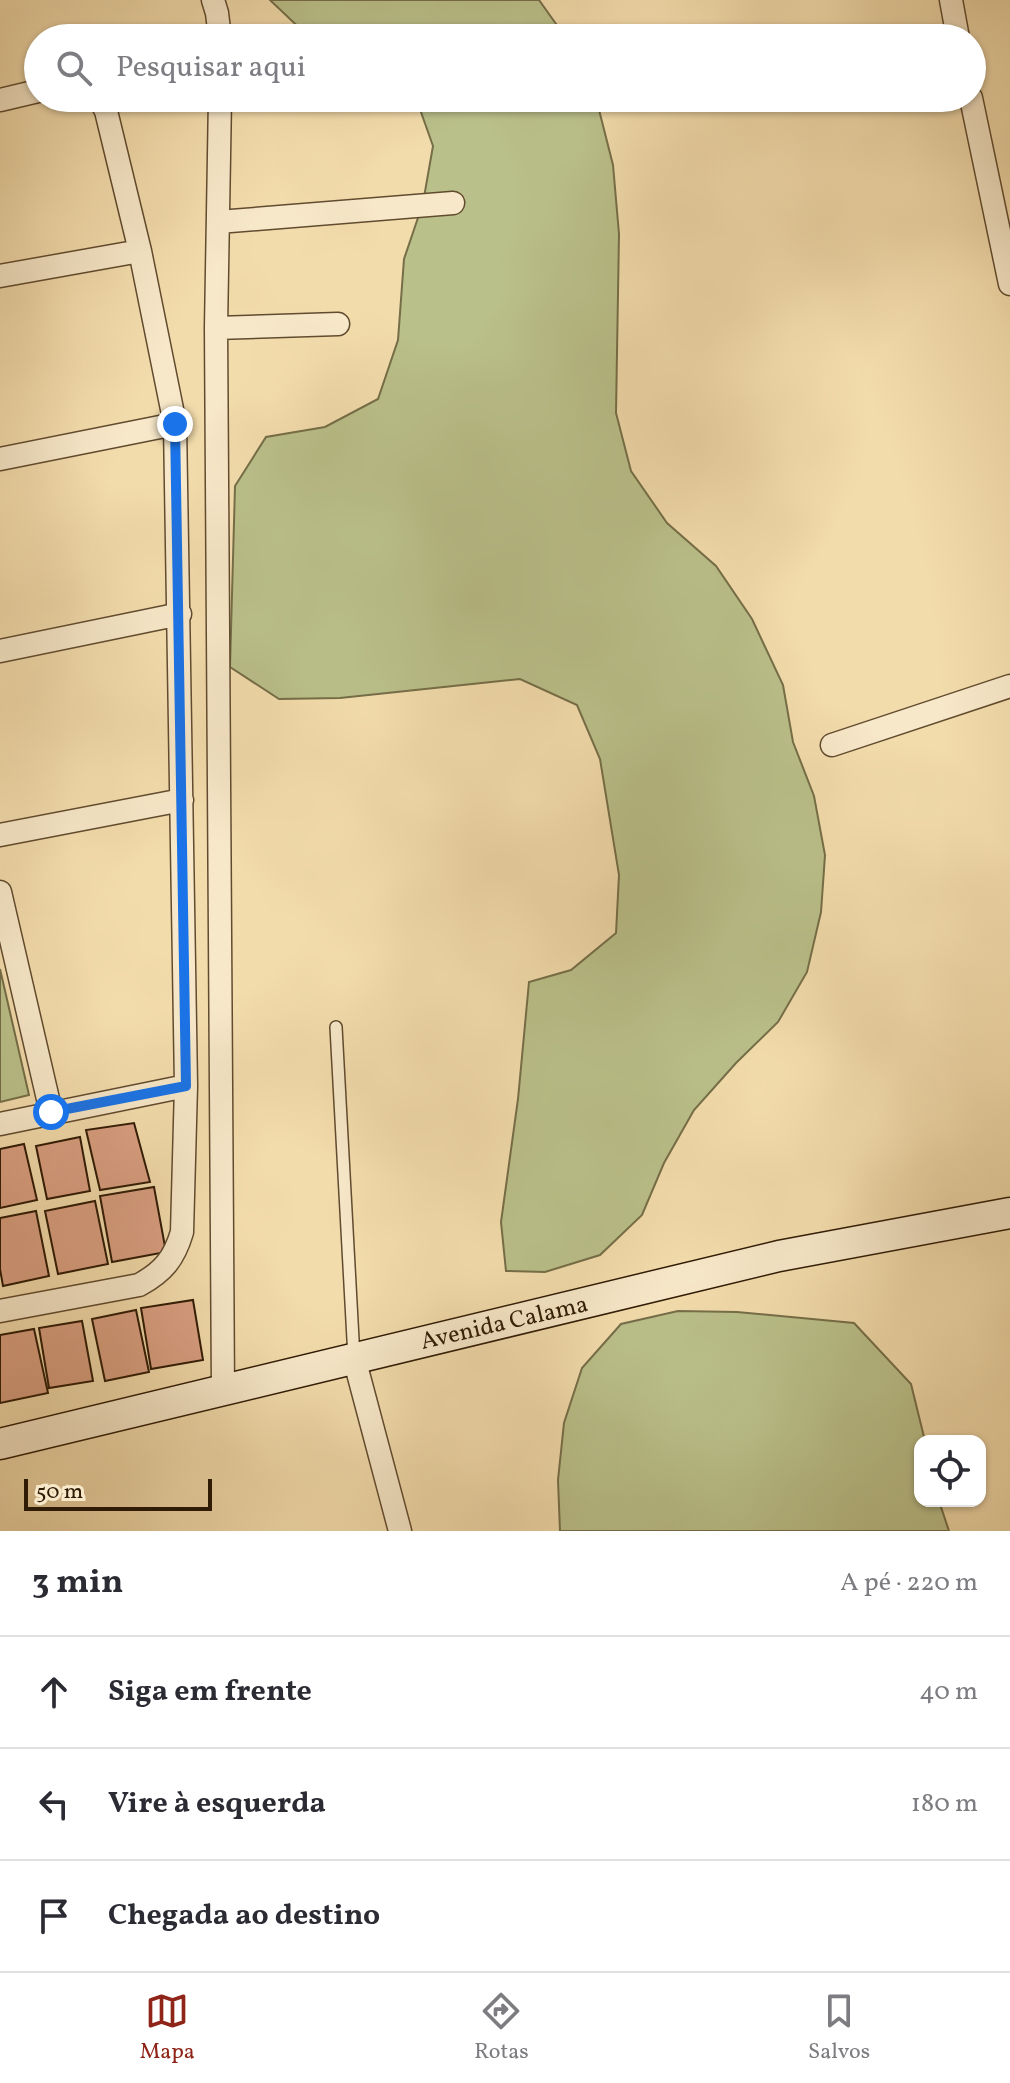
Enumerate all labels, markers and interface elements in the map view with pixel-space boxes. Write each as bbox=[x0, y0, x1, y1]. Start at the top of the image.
search box bbox=[24, 24, 986, 112]
icon: search bbox=[52, 46, 96, 90]
text: Pesquisar aqui bbox=[116, 47, 306, 89]
route end bbox=[157, 406, 193, 442]
route start bbox=[33, 1094, 69, 1130]
street label: Avenida Calama bbox=[417, 1288, 592, 1360]
map controls bbox=[914, 1435, 986, 1507]
button: locate bbox=[914, 1435, 986, 1507]
scale bar bbox=[24, 1475, 212, 1511]
text: 50 m bbox=[36, 1477, 83, 1508]
text: 3 min bbox=[32, 1560, 123, 1607]
text: A pé · 220 m bbox=[840, 1565, 978, 1601]
icon: ahead bbox=[32, 1670, 76, 1714]
text: Siga em frente bbox=[108, 1671, 312, 1713]
text: 40 m bbox=[919, 1674, 978, 1710]
icon: left bbox=[32, 1782, 76, 1826]
text: Vire à esquerda bbox=[108, 1783, 326, 1825]
text: 180 m bbox=[911, 1786, 978, 1822]
icon: arrive bbox=[32, 1894, 76, 1938]
text: Chegada ao destino bbox=[108, 1895, 380, 1937]
tab: Mapa bbox=[140, 1989, 195, 2068]
tab: Rotas bbox=[474, 1989, 529, 2068]
tab: Salvos bbox=[808, 1989, 870, 2068]

